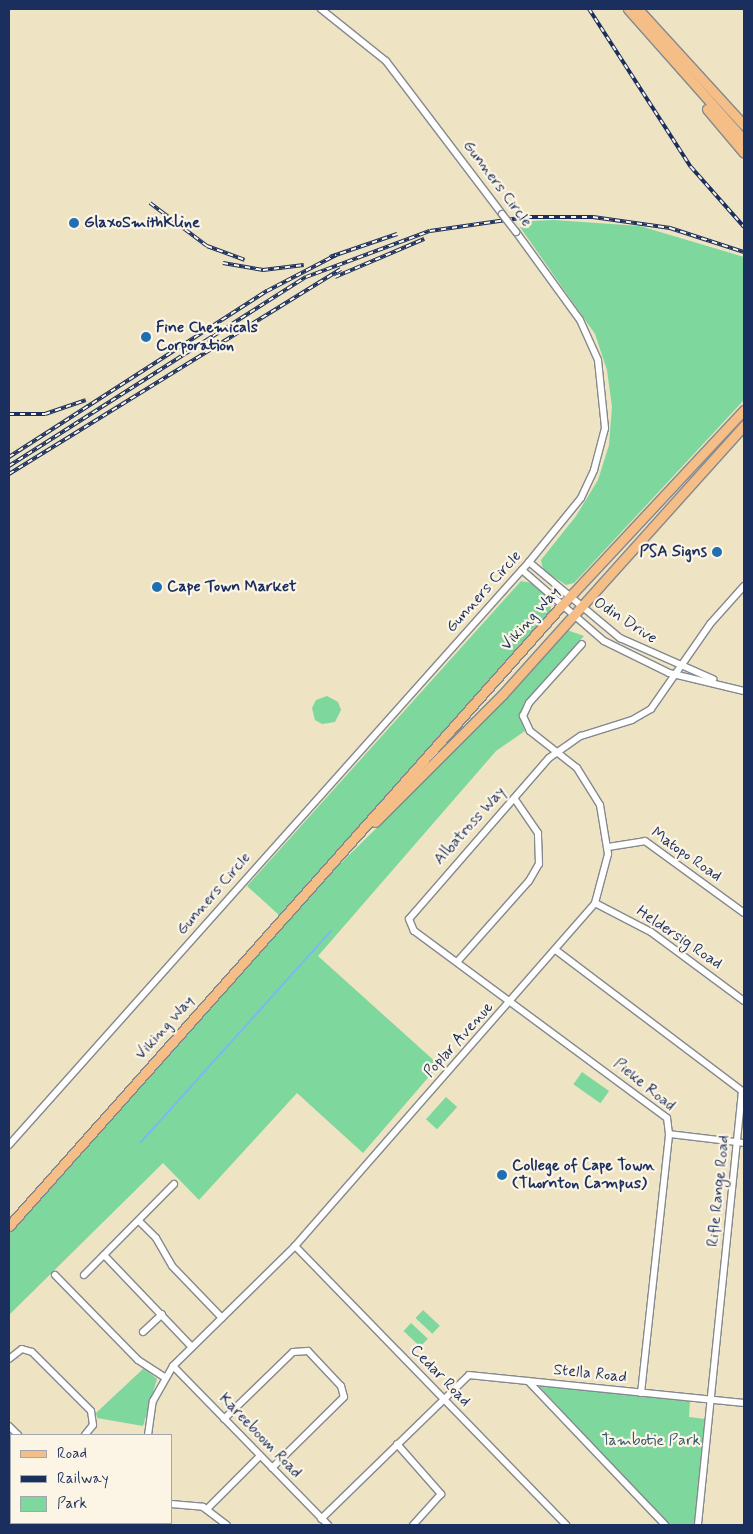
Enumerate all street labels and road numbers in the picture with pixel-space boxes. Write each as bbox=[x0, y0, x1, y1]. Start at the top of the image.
street label: Gunners Circle bbox=[458, 137, 536, 231]
street label: Gunners Circle bbox=[442, 547, 526, 637]
street label: Viking Way bbox=[497, 582, 565, 656]
street label: Odin Drive bbox=[590, 594, 660, 648]
street label: Albatross Way bbox=[429, 782, 511, 870]
street label: Matopo Road bbox=[647, 824, 725, 886]
street label: Gunners Circle bbox=[173, 848, 255, 940]
street label: Heldersig Road bbox=[632, 902, 726, 974]
street label: Viking Way bbox=[131, 991, 199, 1065]
street label: Poplar Avenue bbox=[421, 999, 497, 1081]
street label: Pieke Road bbox=[610, 1055, 678, 1115]
street label: Rifle Range Road bbox=[704, 1134, 734, 1248]
street label: Cedar Road bbox=[406, 1341, 474, 1411]
street label: Stella Road bbox=[552, 1361, 628, 1387]
street label: Kareeboom Road bbox=[214, 1389, 306, 1483]

